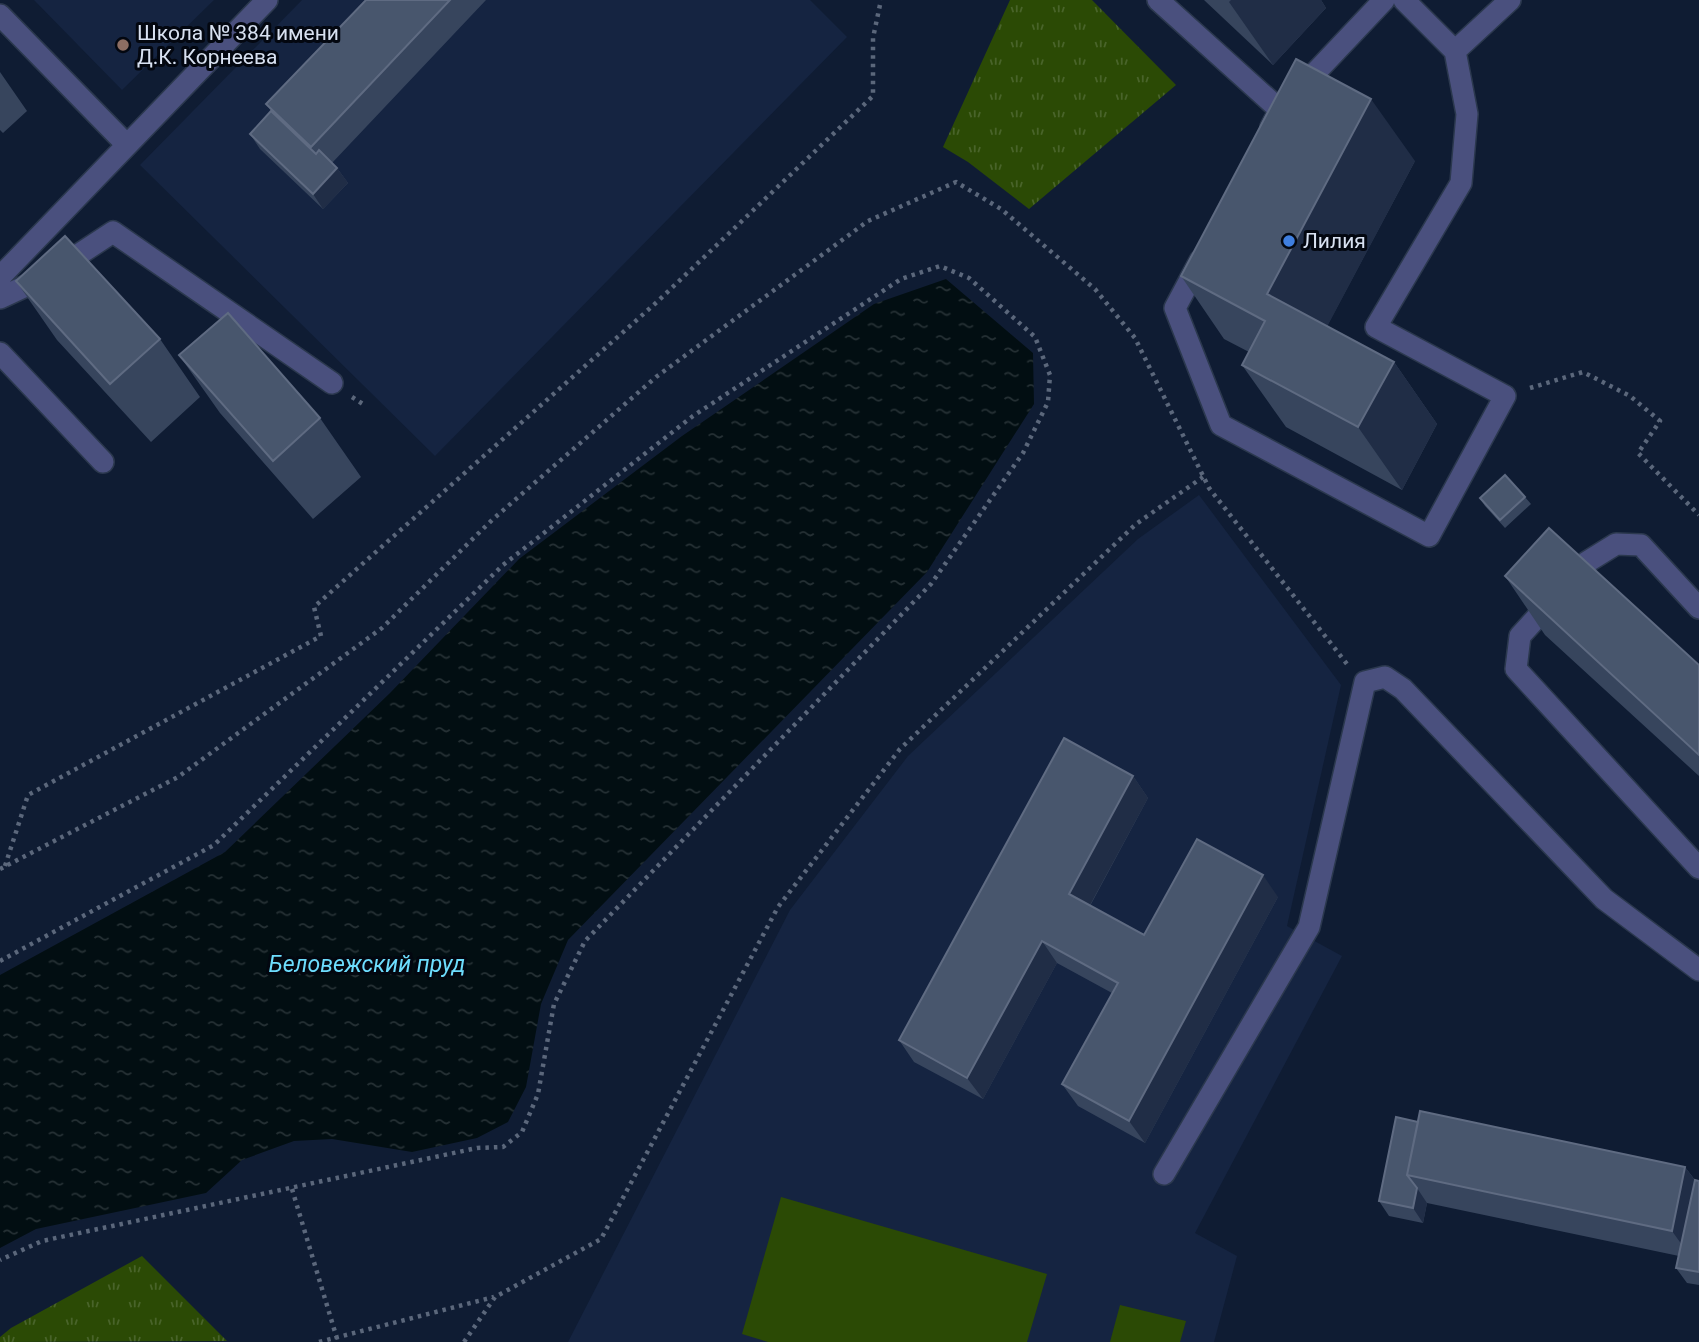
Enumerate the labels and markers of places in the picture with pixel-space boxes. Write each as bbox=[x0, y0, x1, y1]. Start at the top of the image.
place label: Школа № 384 имени Д.К. Корнеева bbox=[137, 21, 339, 69]
marker: Школа № 384 имени Д.К. Корнеева bbox=[115, 37, 131, 53]
place label: Лилия bbox=[1303, 229, 1366, 253]
marker: Лилия bbox=[1281, 233, 1297, 249]

